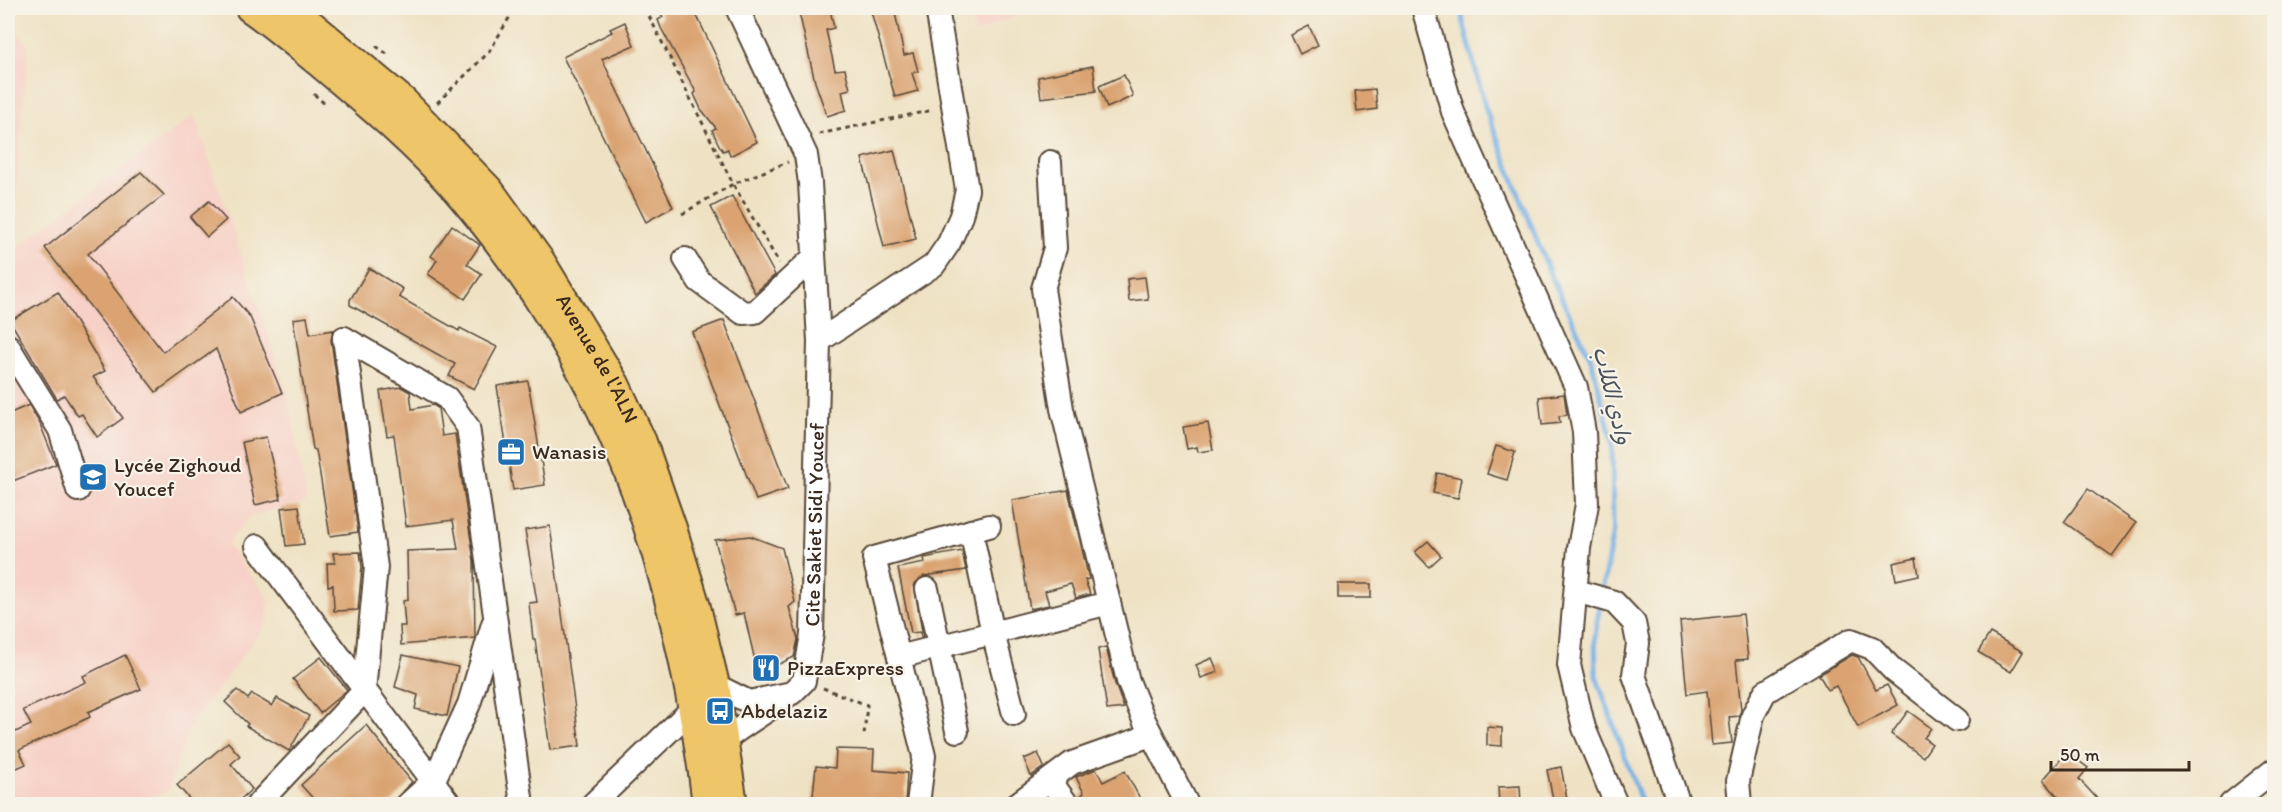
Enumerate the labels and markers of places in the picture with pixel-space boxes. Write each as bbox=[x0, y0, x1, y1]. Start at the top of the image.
office icon: Wanasis bbox=[495, 436, 527, 468]
place label: Wanasis bbox=[532, 439, 606, 464]
place label: Lycée Zighoud Youcef bbox=[114, 452, 241, 501]
school or university icon: Lycée Zighoud Youcef bbox=[77, 461, 109, 493]
restaurant icon: PizzaExpress bbox=[750, 652, 782, 684]
place label: PizzaExpress bbox=[787, 655, 904, 680]
bus stop icon: Abdelaziz bbox=[704, 695, 736, 727]
place label: Abdelaziz bbox=[741, 698, 828, 723]

